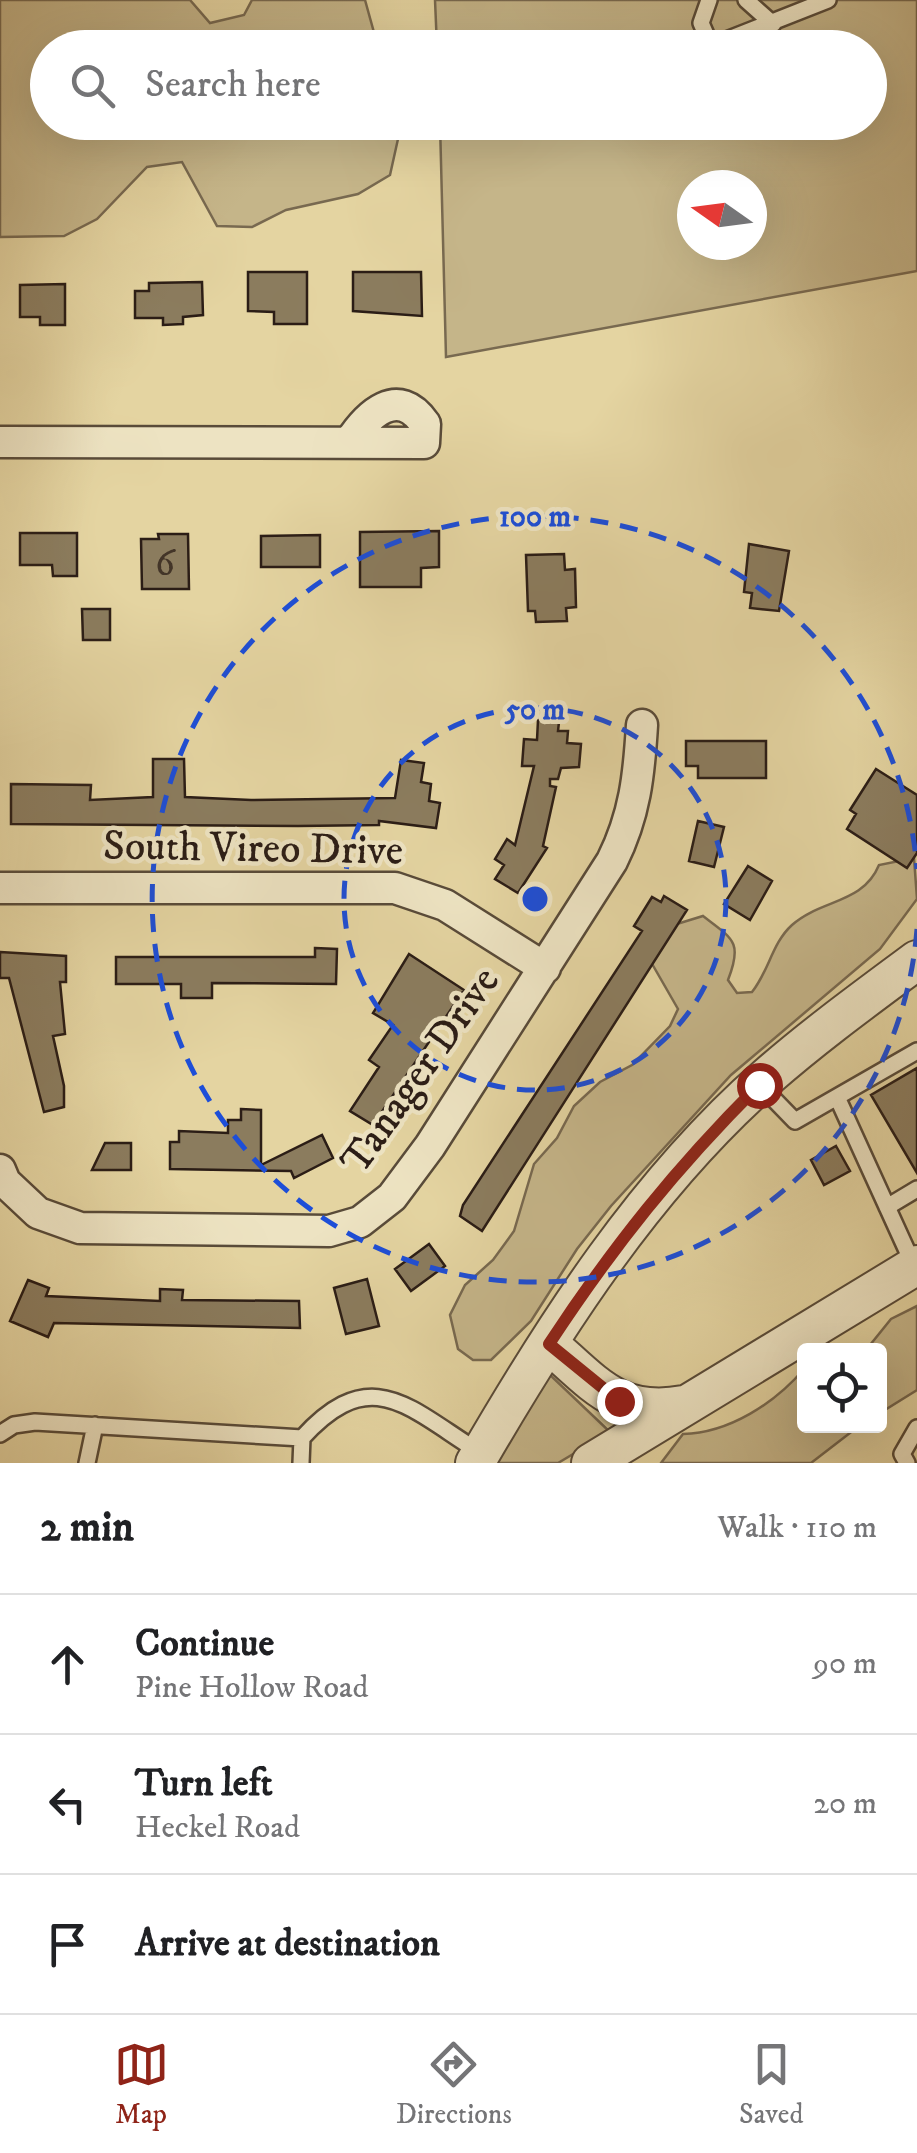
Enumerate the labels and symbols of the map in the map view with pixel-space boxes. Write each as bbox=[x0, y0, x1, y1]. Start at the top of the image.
north arrow bbox=[677, 170, 767, 260]
text: 100 m bbox=[499, 499, 572, 536]
house number: 6 bbox=[155, 540, 176, 588]
text: 50 m bbox=[504, 692, 565, 729]
street label: South Vireo Drive bbox=[102, 820, 404, 878]
centre of rings bbox=[517, 881, 553, 917]
street label: Tanager Drive bbox=[330, 957, 512, 1185]
route start bbox=[737, 1063, 783, 1109]
route end bbox=[597, 1379, 643, 1425]

